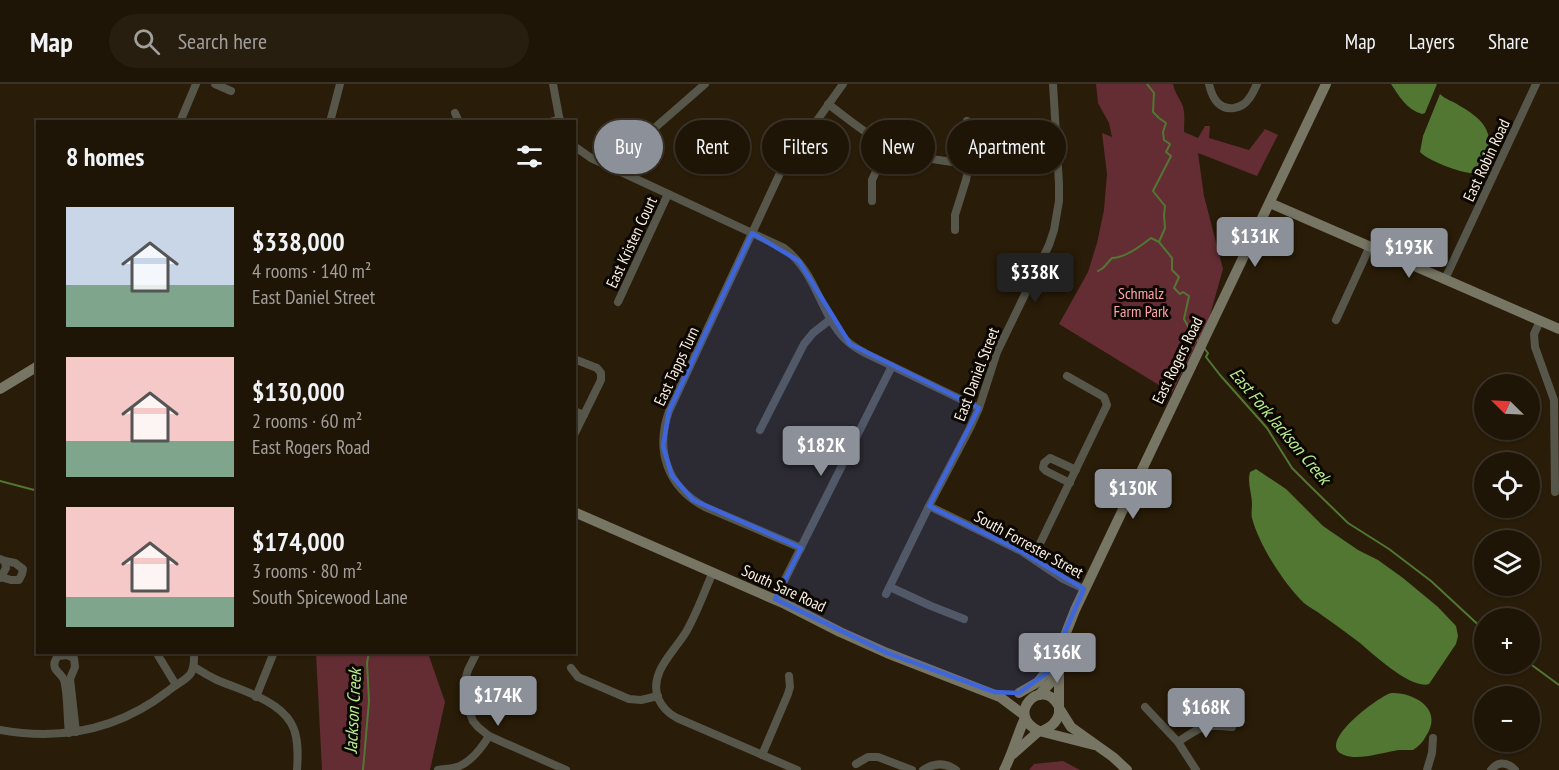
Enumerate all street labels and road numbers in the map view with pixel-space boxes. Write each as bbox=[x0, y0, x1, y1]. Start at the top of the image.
street label: East Robin Road bbox=[1458, 116, 1514, 204]
street label: East Kristen Court bbox=[601, 193, 661, 291]
street label: East Rogers Road bbox=[1147, 313, 1207, 407]
street label: East Tapps Turn bbox=[649, 323, 703, 409]
street label: East Daniel Street bbox=[949, 324, 1003, 424]
street label: South Forrester Street bbox=[971, 506, 1088, 583]
street label: South Sare Road bbox=[739, 560, 829, 616]

